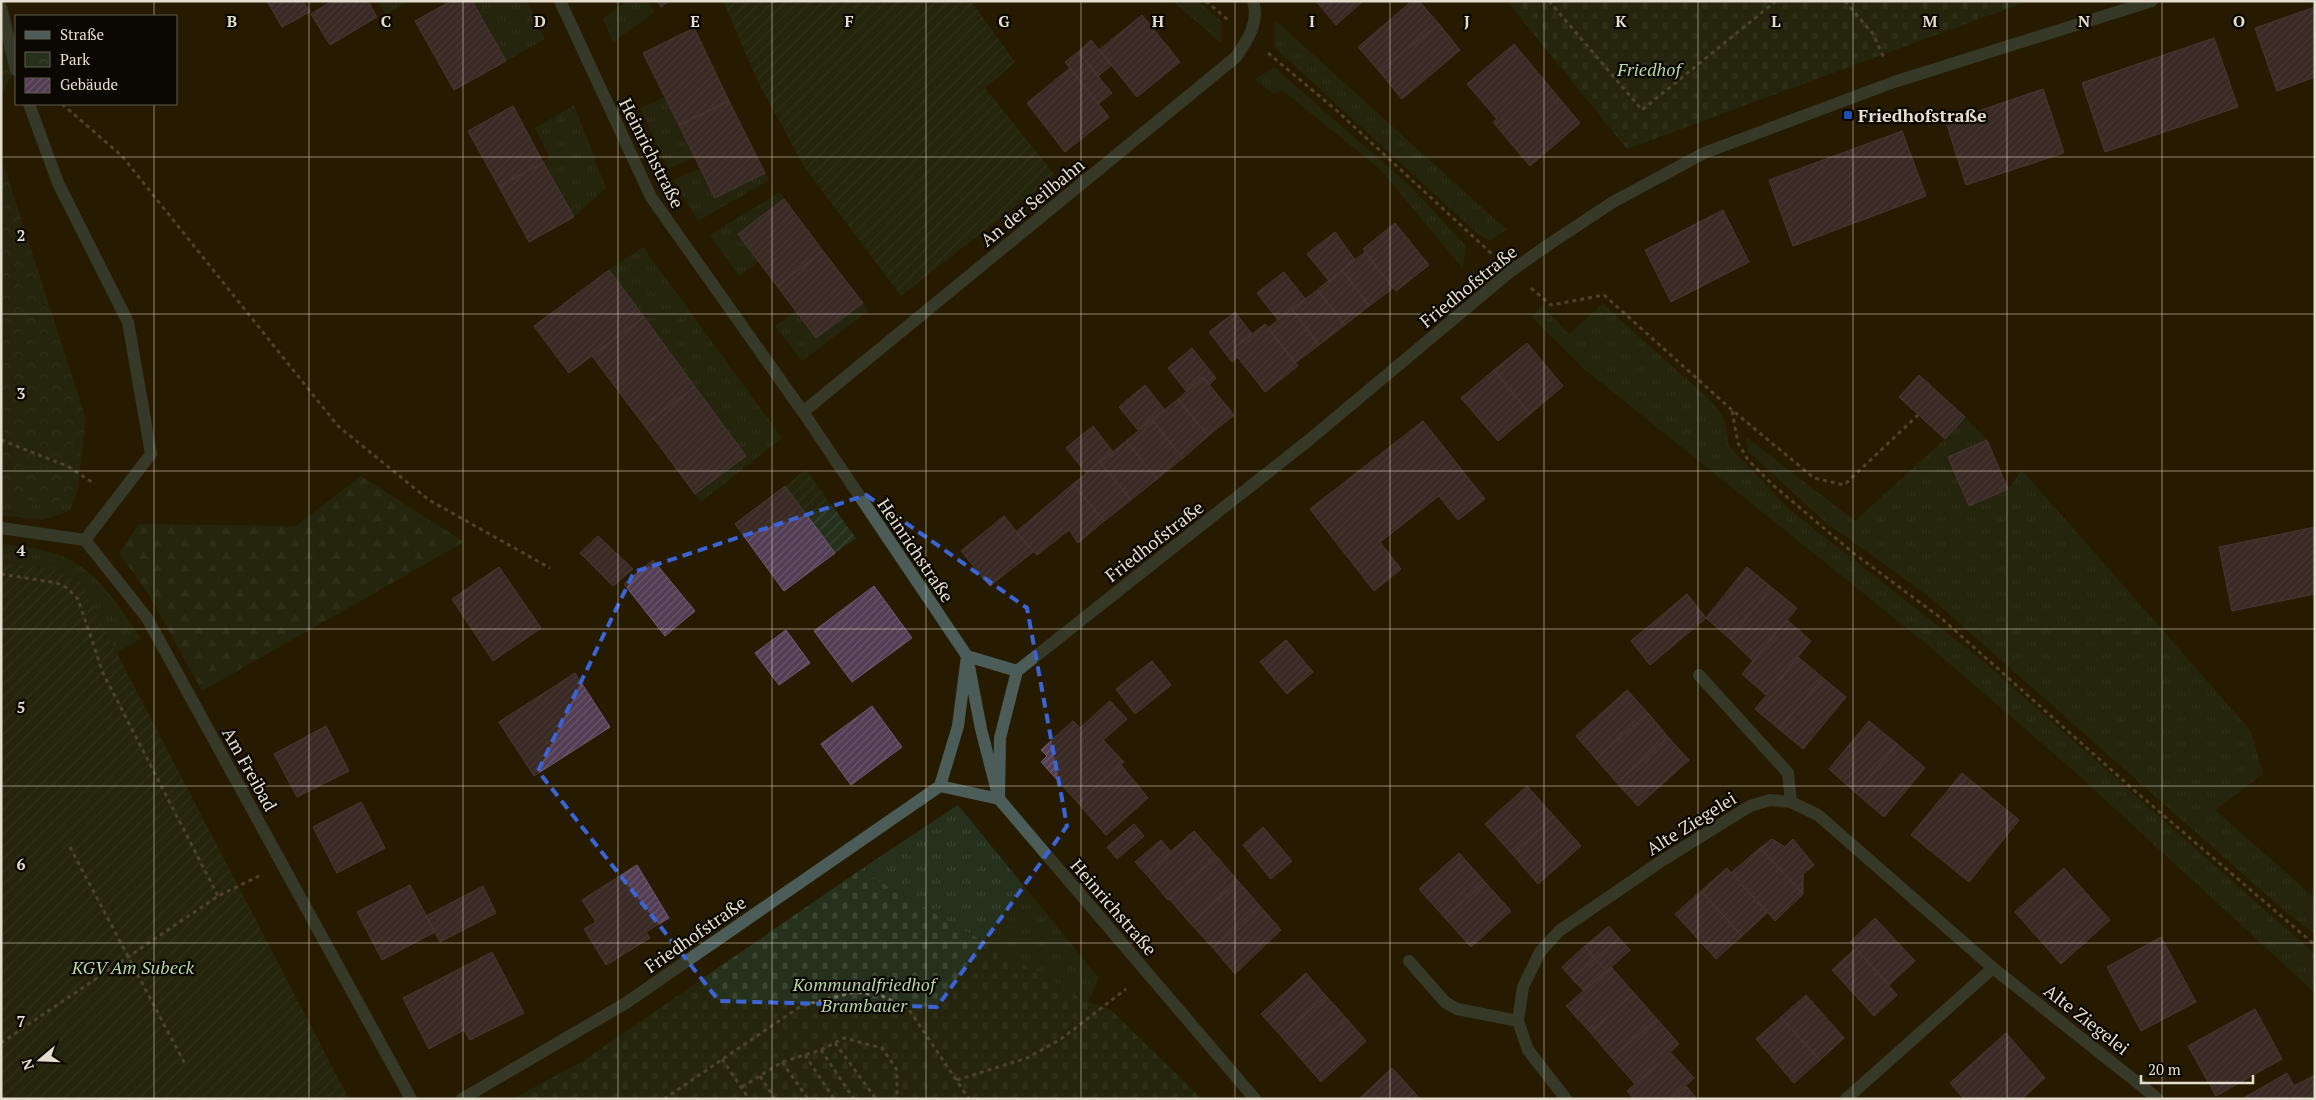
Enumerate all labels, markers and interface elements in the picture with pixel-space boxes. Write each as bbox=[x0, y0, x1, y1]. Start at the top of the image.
text: B bbox=[227, 10, 237, 32]
text: C bbox=[381, 10, 391, 32]
text: D bbox=[534, 10, 546, 32]
text: E bbox=[690, 10, 700, 32]
text: F bbox=[844, 10, 854, 32]
text: G bbox=[998, 10, 1010, 32]
text: H bbox=[1152, 10, 1164, 32]
text: I bbox=[1309, 10, 1315, 32]
text: J bbox=[1464, 10, 1470, 32]
text: K bbox=[1615, 10, 1627, 32]
text: L bbox=[1771, 10, 1781, 32]
text: M bbox=[1923, 10, 1938, 32]
text: N bbox=[2078, 10, 2090, 32]
text: O bbox=[2233, 10, 2245, 32]
legend bbox=[15, 15, 178, 105]
text: Straße bbox=[60, 24, 104, 44]
text: Park bbox=[60, 49, 90, 69]
park label: Friedhof bbox=[1616, 57, 1684, 81]
text: Gebäude bbox=[60, 74, 118, 94]
street label: Heinrichstraße bbox=[614, 94, 690, 212]
place label: Friedhofstraße bbox=[1858, 103, 1987, 127]
marker: Friedhofstraße bbox=[1842, 109, 1854, 121]
street label: An der Seilbahn bbox=[975, 152, 1089, 251]
text: 2 bbox=[16, 224, 26, 246]
street label: Friedhofstraße bbox=[1414, 239, 1522, 333]
text: 3 bbox=[16, 382, 26, 404]
street label: Heinrichstraße bbox=[872, 493, 960, 607]
street label: Friedhofstraße bbox=[1100, 495, 1208, 587]
text: 4 bbox=[16, 539, 26, 561]
text: 5 bbox=[16, 696, 26, 718]
street label: Am Freibad bbox=[217, 723, 283, 815]
street label: Alte Ziegelei bbox=[1642, 786, 1740, 860]
text: 6 bbox=[16, 853, 26, 875]
street label: Heinrichstraße bbox=[1065, 854, 1163, 960]
street label: Friedhofstraße bbox=[639, 890, 751, 978]
park label: KGV Am Subeck bbox=[71, 955, 195, 979]
park label: Kommunalfriedhof Brambauer bbox=[792, 972, 939, 1017]
street label: Alte Ziegelei bbox=[2040, 978, 2134, 1060]
text: 7 bbox=[16, 1010, 26, 1032]
north arrow bbox=[15, 1035, 65, 1085]
scale bar bbox=[2141, 1052, 2254, 1084]
text: N bbox=[16, 1056, 38, 1073]
text: 20 m bbox=[2148, 1059, 2181, 1079]

